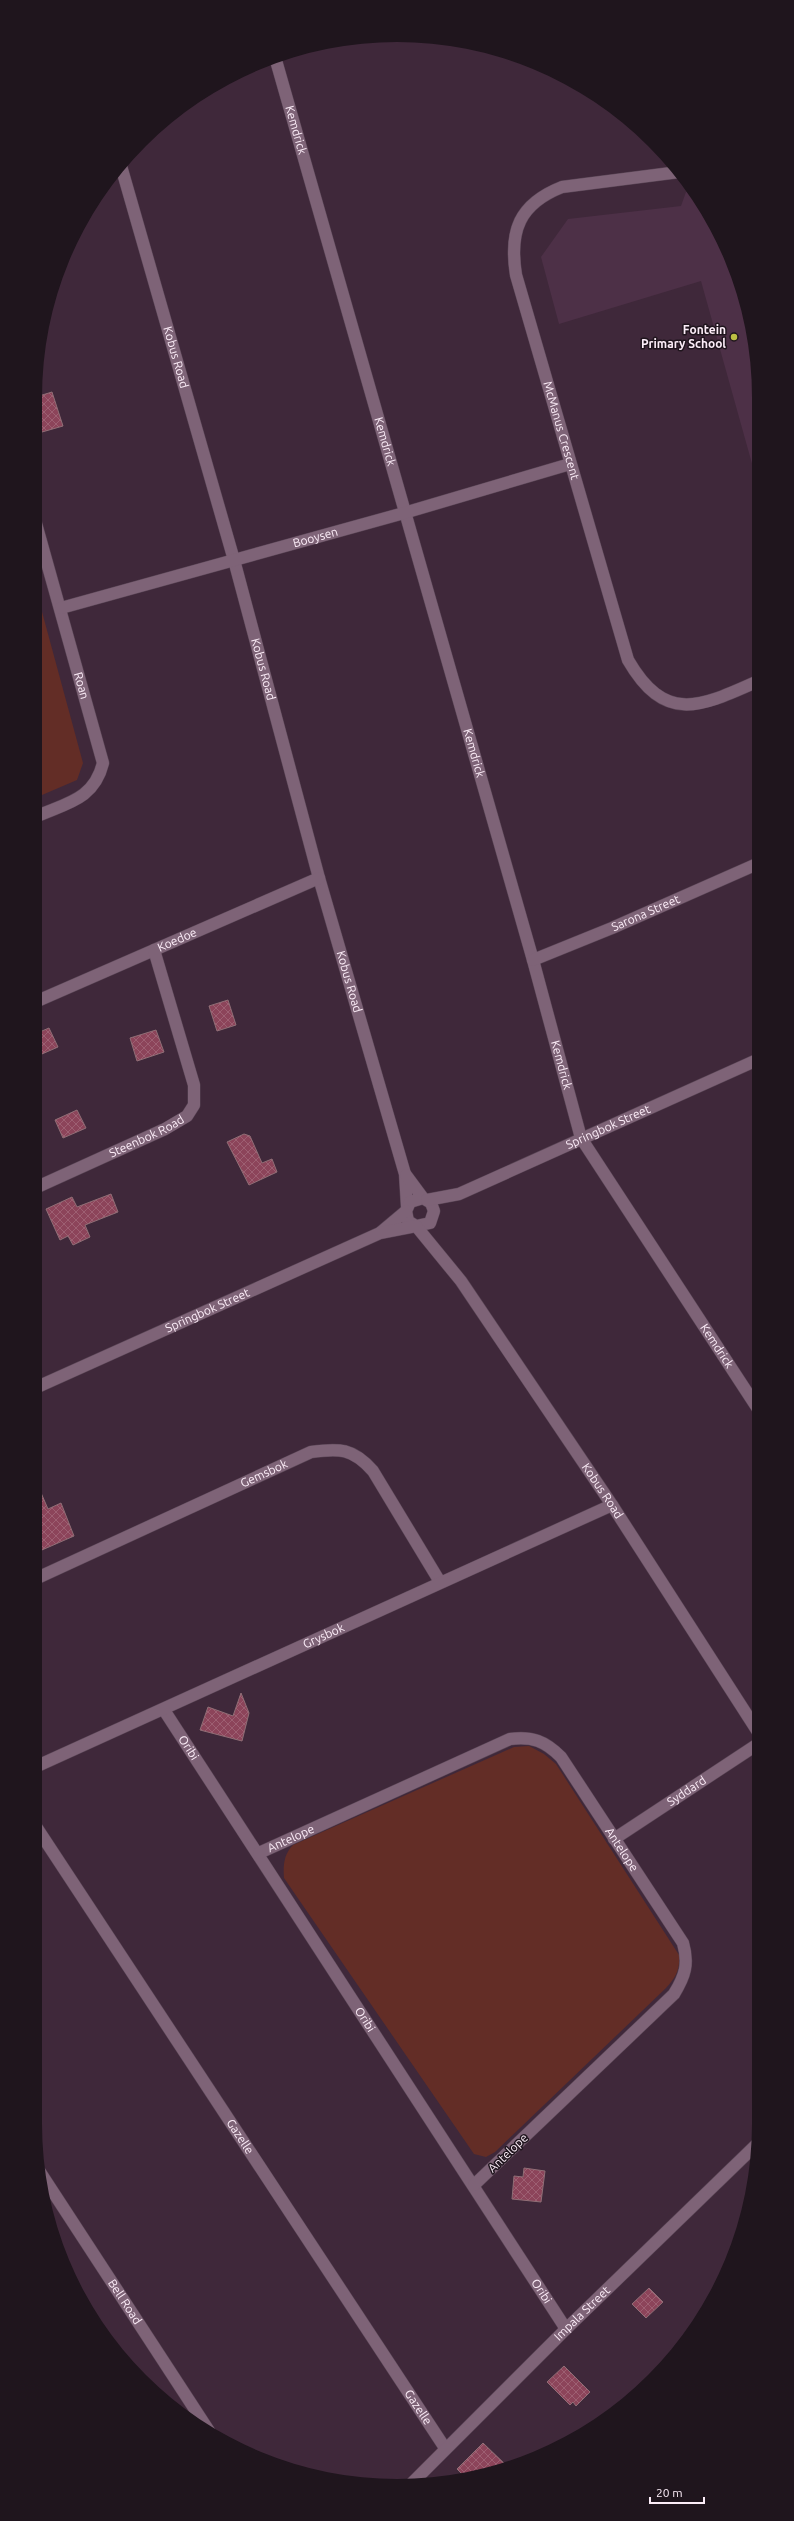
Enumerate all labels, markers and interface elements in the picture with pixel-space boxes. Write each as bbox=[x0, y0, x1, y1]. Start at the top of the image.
street label: Kemdrick bbox=[283, 104, 310, 156]
place label: Fontein Primary School bbox=[641, 323, 726, 350]
street label: Kobus Road bbox=[161, 325, 191, 390]
marker: Fontein Primary School bbox=[729, 332, 739, 342]
street label: McManus Crescent bbox=[541, 380, 582, 481]
street label: Kemdrick bbox=[372, 415, 399, 467]
street label: Booysen bbox=[291, 525, 339, 549]
street label: Kobus Road bbox=[249, 637, 278, 702]
street label: Roan bbox=[72, 671, 92, 701]
street label: Kemdrick bbox=[461, 727, 488, 779]
street label: Sarona Street bbox=[609, 892, 682, 933]
street label: Koedoe bbox=[155, 925, 198, 954]
street label: Kobus Road bbox=[334, 949, 365, 1014]
street label: Kemdrick bbox=[549, 1039, 575, 1091]
street label: Springbok Street bbox=[564, 1102, 652, 1151]
street label: Steenbok Road bbox=[107, 1112, 186, 1160]
street label: Springbok Street bbox=[163, 1285, 252, 1335]
street label: Kemdrick bbox=[698, 1321, 737, 1370]
street label: Gemsbok bbox=[238, 1457, 289, 1490]
street label: Kobus Road bbox=[580, 1460, 626, 1521]
street label: Grysbok bbox=[301, 1620, 346, 1650]
street label: Oribi bbox=[176, 1733, 202, 1762]
street label: Syddard bbox=[665, 1773, 708, 1808]
street label: Antelope bbox=[265, 1822, 316, 1854]
street label: Antelope bbox=[603, 1825, 641, 1874]
street label: Oribi bbox=[353, 2004, 378, 2034]
street label: Gazelle bbox=[224, 2116, 257, 2156]
street label: Antelope bbox=[485, 2131, 530, 2175]
street label: Oribi bbox=[529, 2276, 555, 2306]
street label: Bell Road bbox=[106, 2277, 144, 2326]
street label: Impala Street bbox=[551, 2283, 612, 2343]
street label: Gazelle bbox=[402, 2387, 435, 2427]
scale bar bbox=[650, 2479, 704, 2505]
text: 20 m bbox=[656, 2486, 683, 2499]

